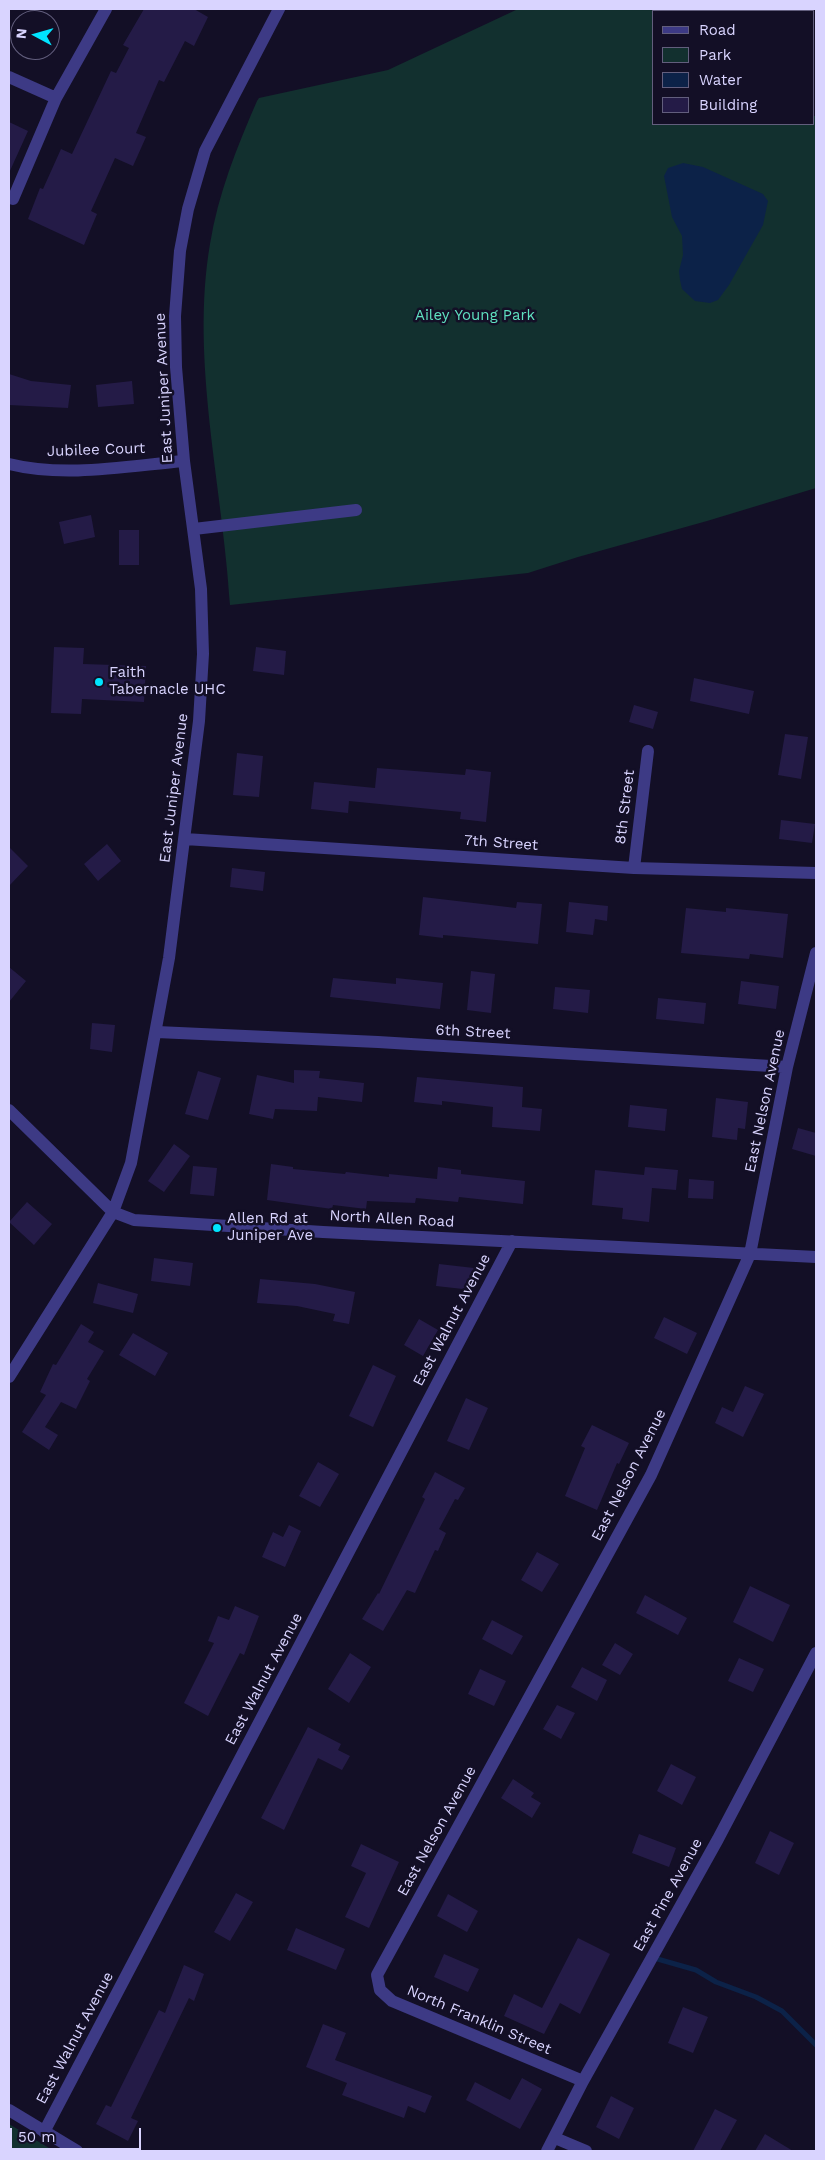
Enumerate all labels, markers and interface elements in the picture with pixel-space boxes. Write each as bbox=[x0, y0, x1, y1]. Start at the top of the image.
north arrow bbox=[10, 10, 60, 60]
legend bbox=[652, 10, 815, 125]
text: Road bbox=[699, 21, 736, 39]
text: N bbox=[13, 28, 30, 40]
text: Park bbox=[699, 46, 731, 64]
text: Water bbox=[699, 71, 742, 89]
text: Building bbox=[699, 96, 757, 114]
park label: Ailey Young Park bbox=[415, 307, 535, 325]
street label: East Juniper Avenue bbox=[151, 312, 177, 464]
street label: Jubilee Court bbox=[46, 439, 146, 461]
place label: Faith Tabernacle UHC bbox=[109, 664, 226, 699]
marker: Faith Tabernacle UHC bbox=[93, 676, 105, 688]
street label: East Juniper Avenue bbox=[156, 712, 192, 864]
street label: 8th Street bbox=[611, 769, 639, 845]
street label: 7th Street bbox=[463, 831, 539, 855]
street label: 6th Street bbox=[435, 1021, 511, 1043]
street label: East Nelson Avenue bbox=[741, 1028, 789, 1174]
street label: North Allen Road bbox=[329, 1207, 455, 1231]
place label: Allen Rd at Juniper Ave bbox=[227, 1210, 313, 1245]
marker: Allen Rd at Juniper Ave bbox=[211, 1222, 223, 1234]
street label: East Walnut Avenue bbox=[409, 1251, 495, 1389]
street label: East Nelson Avenue bbox=[588, 1406, 670, 1544]
street label: East Walnut Avenue bbox=[221, 1610, 307, 1748]
street label: East Nelson Avenue bbox=[394, 1763, 480, 1899]
street label: East Pine Avenue bbox=[629, 1835, 707, 1955]
street label: East Walnut Avenue bbox=[32, 1969, 118, 2107]
street label: North Franklin Street bbox=[404, 1981, 554, 2059]
scale bar bbox=[12, 2118, 144, 2150]
text: 50 m bbox=[18, 2128, 55, 2146]

